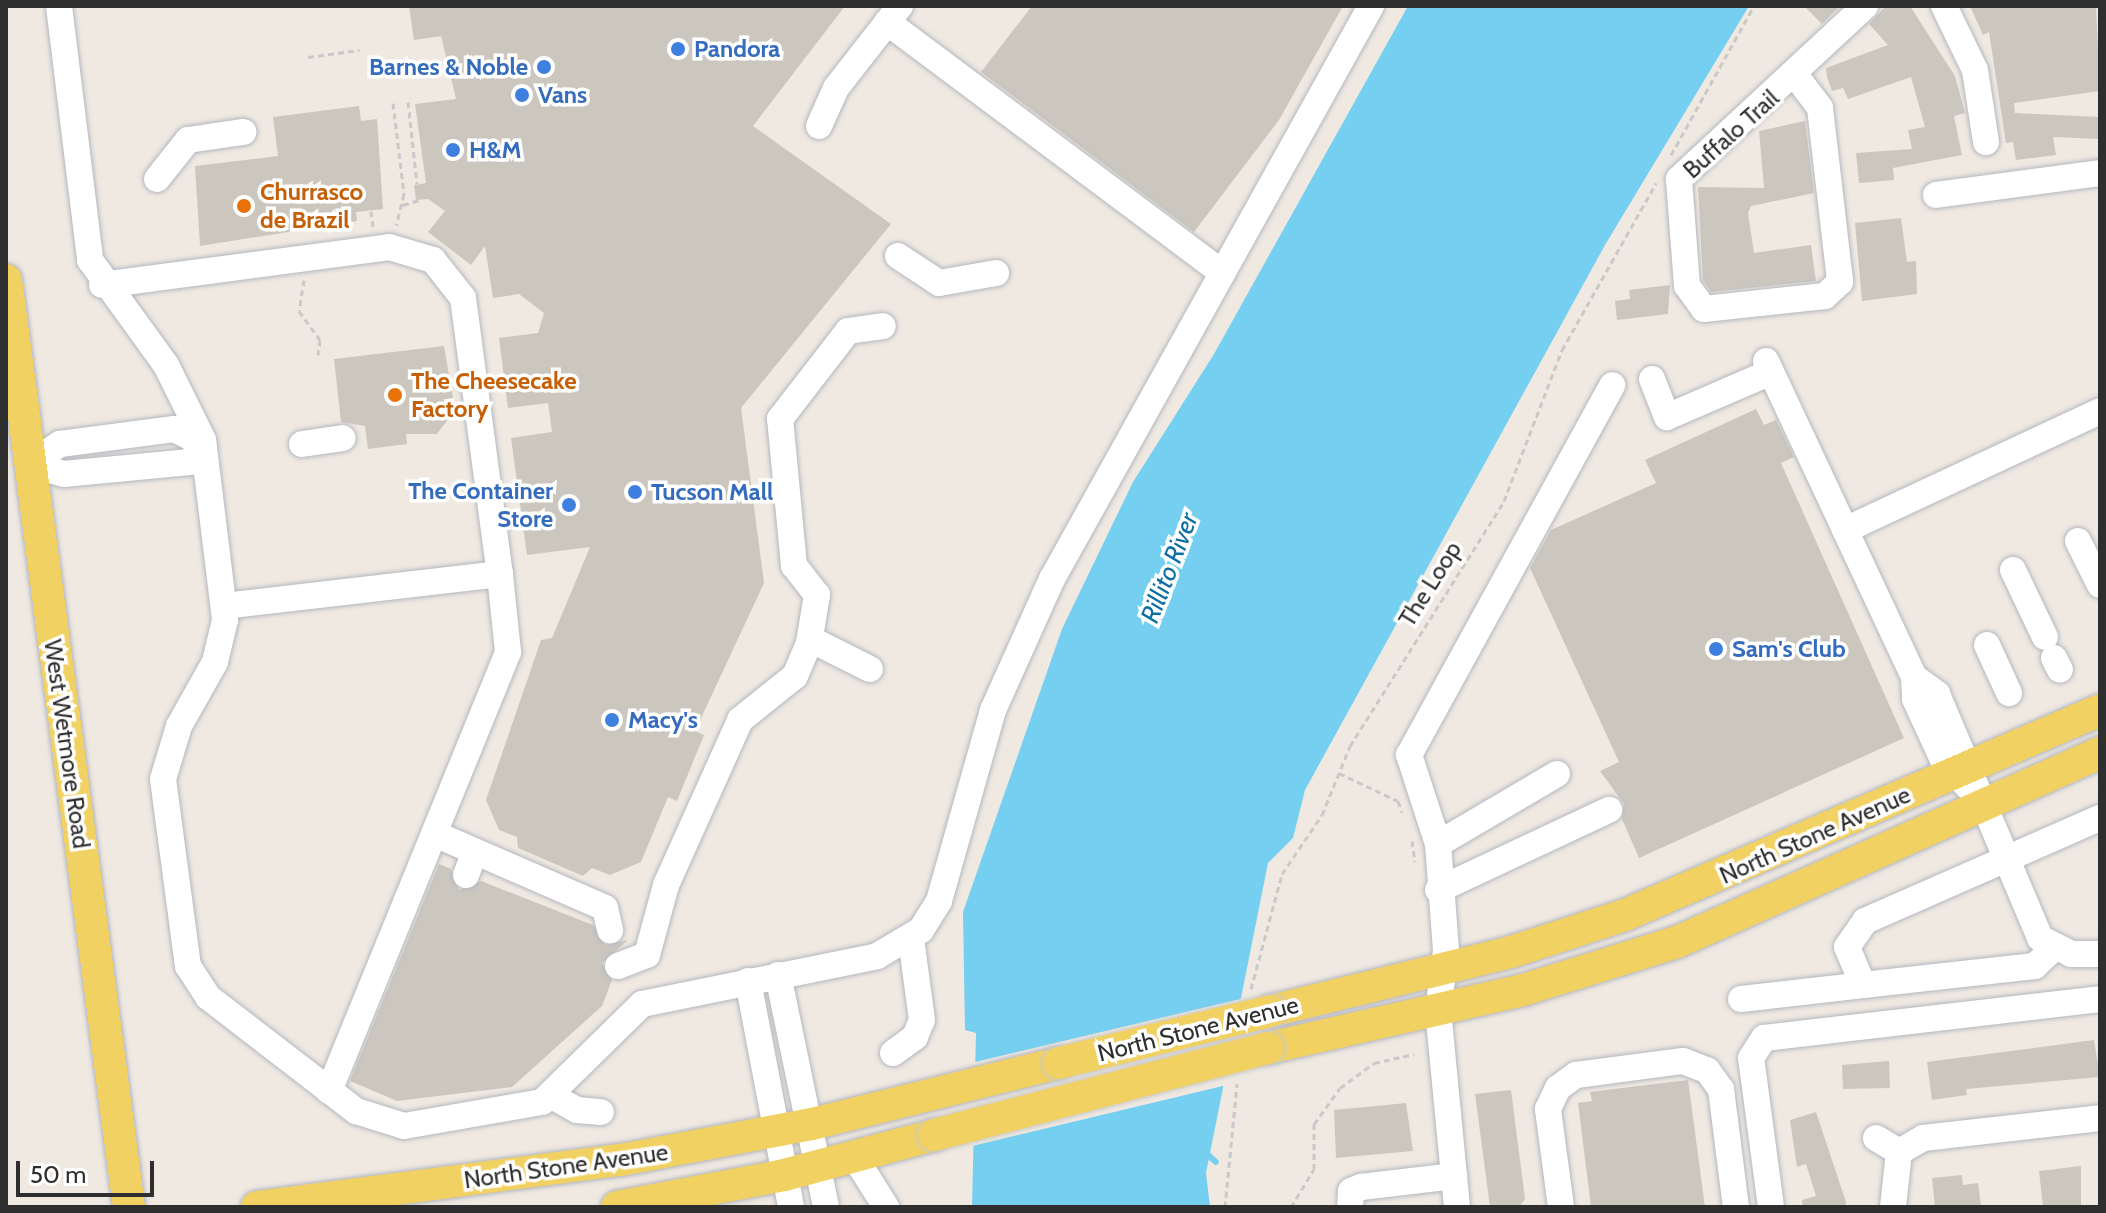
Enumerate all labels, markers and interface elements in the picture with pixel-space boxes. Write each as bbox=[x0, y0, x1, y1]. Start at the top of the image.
place label: Pandora bbox=[694, 35, 780, 63]
marker: Pandora bbox=[669, 40, 687, 58]
place label: Barnes & Noble bbox=[369, 53, 528, 81]
marker: Barnes & Noble bbox=[535, 58, 553, 76]
place label: Vans bbox=[538, 81, 587, 109]
street label: Buffalo Trail bbox=[1677, 84, 1785, 184]
marker: Vans bbox=[513, 86, 531, 104]
place label: H&M bbox=[469, 136, 522, 164]
marker: H&M bbox=[444, 141, 462, 159]
place label: Churrasco de Brazil bbox=[260, 178, 363, 234]
marker: Churrasco de Brazil bbox=[235, 197, 253, 215]
place label: The Cheesecake Factory bbox=[411, 367, 577, 423]
marker: The Cheesecake Factory bbox=[386, 386, 404, 404]
place label: The Container Store bbox=[408, 477, 553, 533]
place label: Tucson Mall bbox=[651, 478, 773, 506]
marker: Tucson Mall bbox=[626, 483, 644, 501]
marker: The Container Store bbox=[560, 496, 578, 514]
water label: Rillito River bbox=[1135, 508, 1205, 628]
street label: The Loop bbox=[1393, 536, 1467, 632]
place label: Sam's Club bbox=[1732, 635, 1846, 663]
street label: West Wetmore Road bbox=[38, 638, 96, 850]
marker: Sam's Club bbox=[1707, 640, 1725, 658]
place label: Macy's bbox=[628, 706, 698, 734]
marker: Macy's bbox=[603, 711, 621, 729]
street label: North Stone Avenue bbox=[1715, 780, 1915, 890]
street label: North Stone Avenue bbox=[1095, 990, 1301, 1068]
street label: North Stone Avenue bbox=[462, 1137, 670, 1195]
scale bar bbox=[20, 1145, 158, 1195]
text: 50 m bbox=[30, 1160, 86, 1189]

